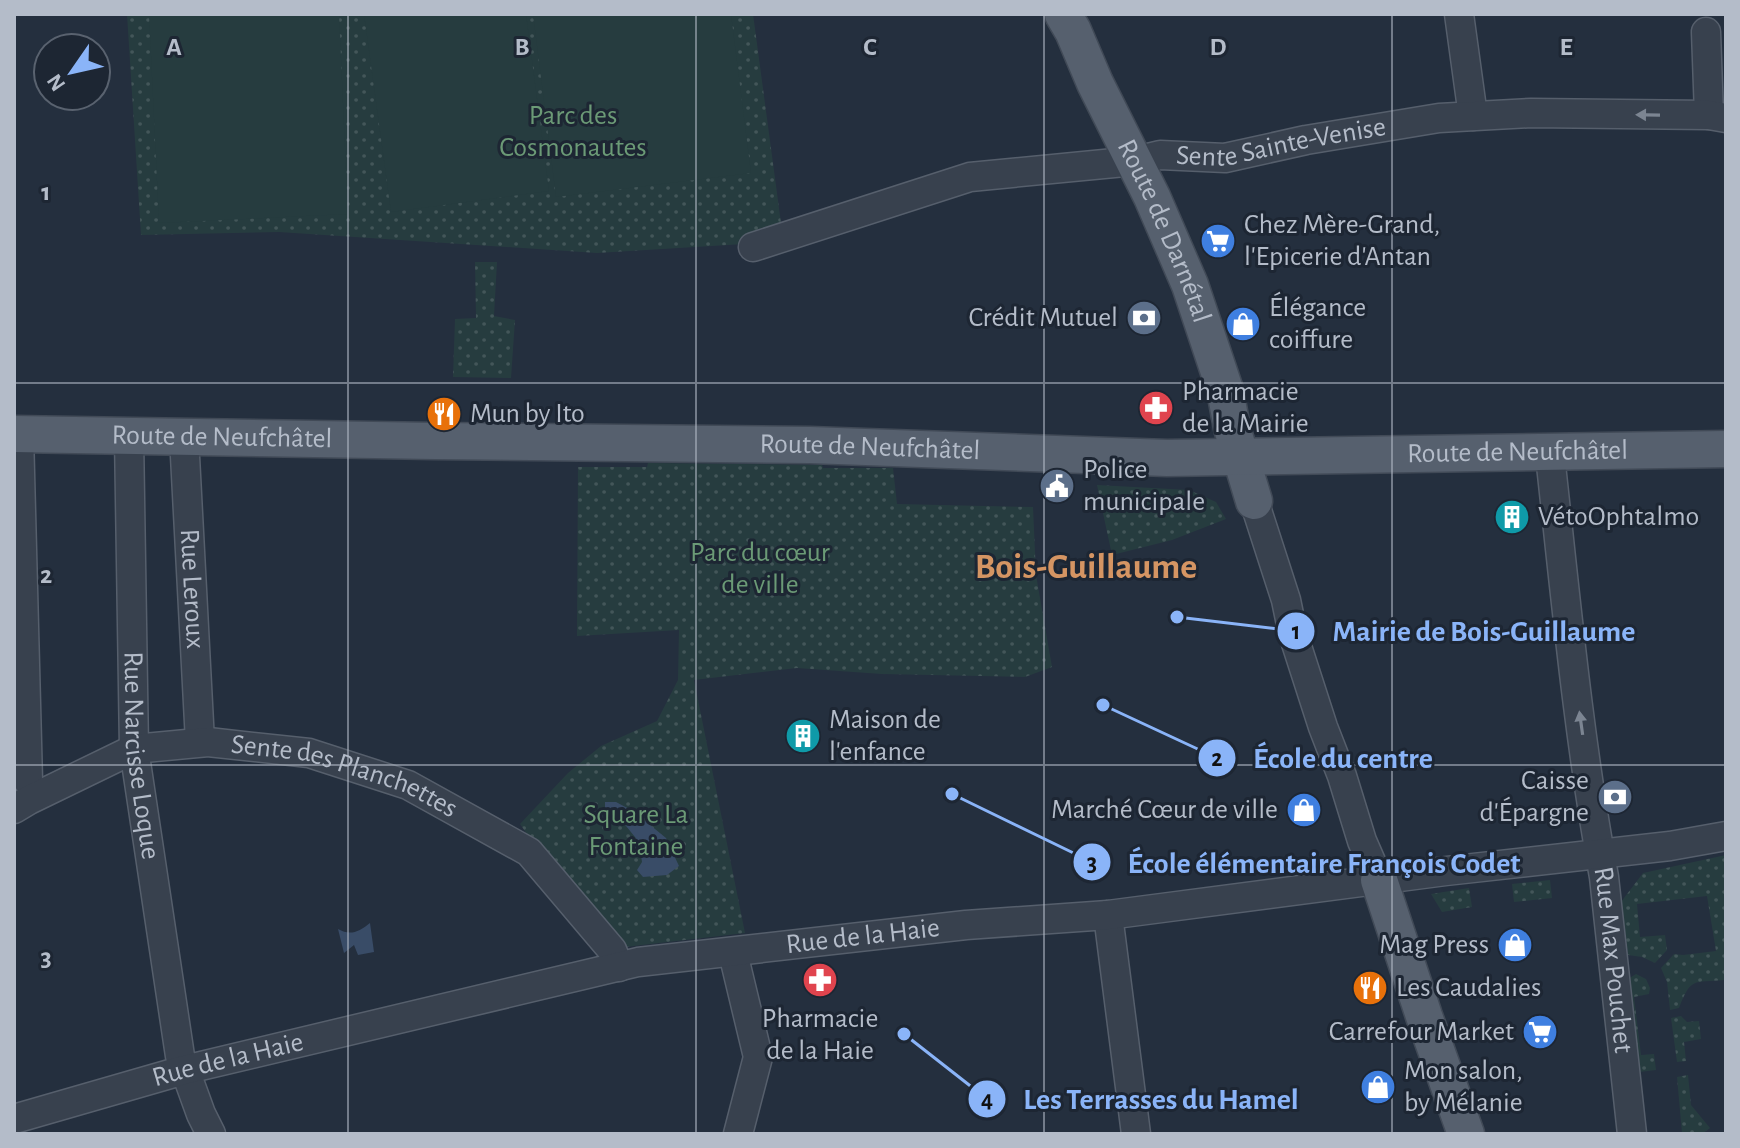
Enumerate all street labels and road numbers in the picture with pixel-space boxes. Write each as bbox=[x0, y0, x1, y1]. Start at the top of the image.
street label: Sente Sainte-Venise bbox=[1175, 113, 1388, 172]
street label: Route de Darnétal bbox=[1112, 135, 1216, 326]
street label: Route de Neufchâtel bbox=[111, 422, 333, 453]
street label: Route de Neufchâtel bbox=[759, 430, 981, 465]
street label: Route de Neufchâtel bbox=[1407, 437, 1628, 468]
street label: Rue Leroux bbox=[175, 528, 209, 650]
street label: Rue Narcisse Loque bbox=[118, 651, 164, 862]
street label: Sente des Planchettes bbox=[230, 731, 462, 823]
street label: Rue Max Pouchet bbox=[1588, 865, 1637, 1055]
street label: Rue de la Haie bbox=[785, 914, 941, 959]
street label: Rue de la Haie bbox=[149, 1028, 306, 1092]

